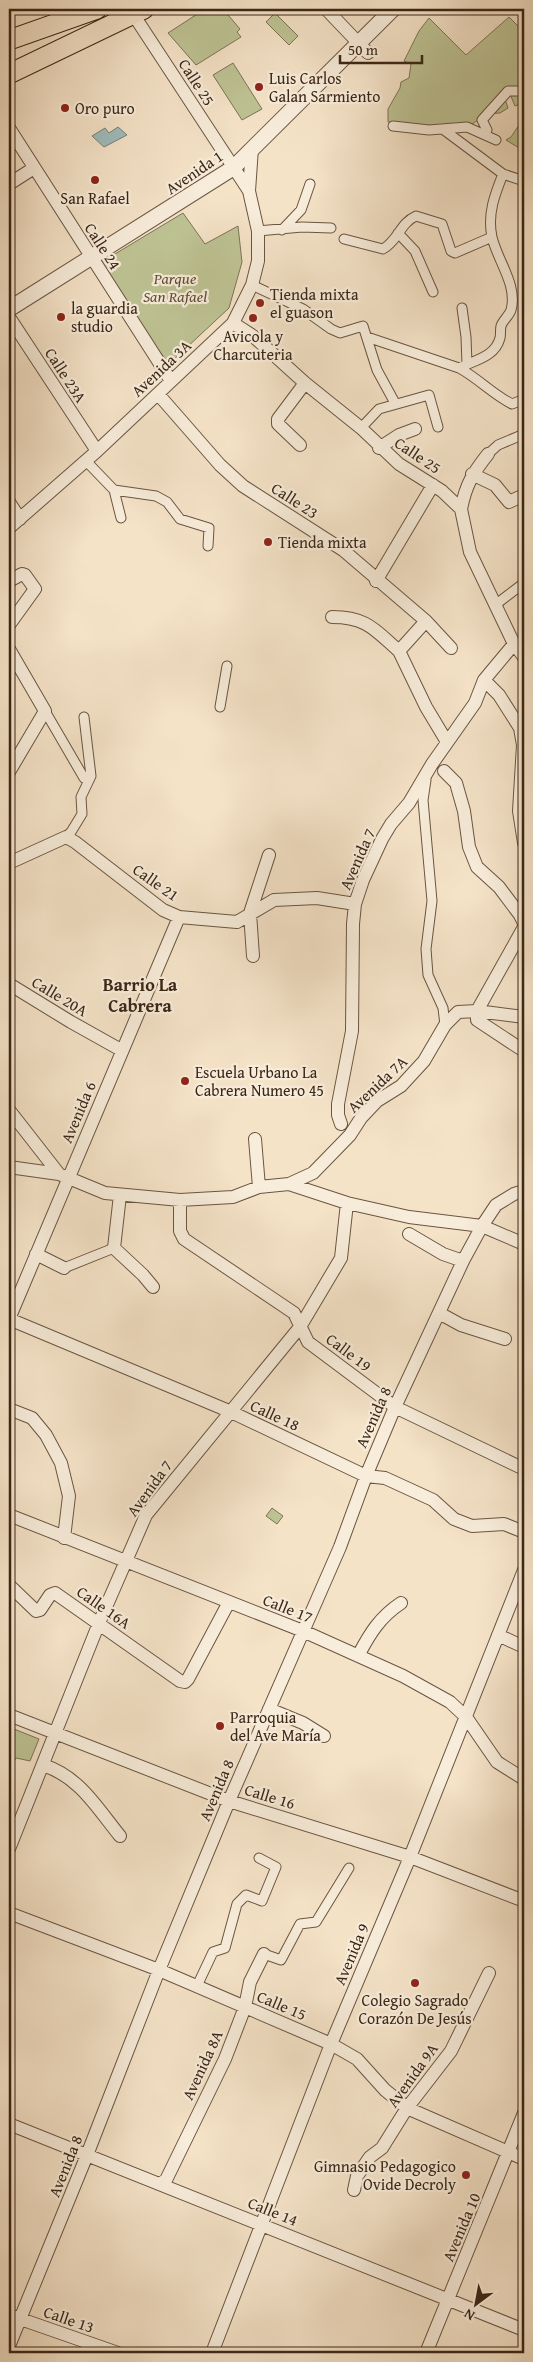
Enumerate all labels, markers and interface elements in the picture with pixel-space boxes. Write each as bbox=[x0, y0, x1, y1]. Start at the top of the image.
scale bar bbox=[340, 32, 423, 64]
text: 50 m bbox=[348, 39, 379, 60]
street label: Calle 25 bbox=[173, 54, 221, 110]
place label: Luis Carlos Galan Sarmiento bbox=[269, 66, 380, 108]
marker: Luis Carlos Galan Sarmiento bbox=[253, 81, 265, 93]
place label: Oro puro bbox=[75, 96, 135, 120]
marker: Oro puro bbox=[59, 102, 71, 114]
street label: Avenida 1 bbox=[160, 144, 228, 200]
marker: San Rafael bbox=[89, 174, 101, 186]
place label: San Rafael bbox=[60, 186, 130, 210]
street label: Calle 24 bbox=[79, 218, 127, 274]
park label: Parque San Rafael bbox=[143, 266, 207, 308]
place label: Tienda mixta el guason bbox=[270, 282, 359, 324]
place label: la guardia studio bbox=[71, 296, 138, 338]
marker: Tienda mixta el guason bbox=[254, 297, 266, 309]
marker: la guardia studio bbox=[55, 311, 67, 323]
marker: Avicola y Charcuteria bbox=[247, 312, 259, 324]
place label: Avicola y Charcuteria bbox=[213, 324, 293, 366]
street label: Avenida 3A bbox=[126, 334, 197, 402]
street label: Calle 23A bbox=[39, 343, 93, 408]
street label: Calle 25 bbox=[390, 431, 446, 479]
street label: Calle 23 bbox=[267, 476, 323, 524]
place label: Tienda mixta bbox=[278, 530, 367, 554]
marker: Tienda mixta bbox=[262, 536, 274, 548]
street label: Avenida 7 bbox=[333, 824, 381, 893]
street label: Calle 21 bbox=[128, 857, 184, 907]
street label: Calle 20A bbox=[28, 970, 93, 1022]
district label: Barrio La Cabrera bbox=[103, 971, 178, 1019]
street label: Avenida 7A bbox=[342, 1050, 413, 1118]
place label: Escuela Urbano La Cabrera Numero 45 bbox=[195, 1060, 324, 1102]
marker: Escuela Urbano La Cabrera Numero 45 bbox=[179, 1075, 191, 1087]
street label: Avenida 6 bbox=[54, 1077, 102, 1147]
street label: Calle 19 bbox=[321, 1327, 377, 1377]
street label: Avenida 8 bbox=[349, 1382, 397, 1451]
street label: Calle 18 bbox=[247, 1393, 304, 1437]
street label: Avenida 7 bbox=[120, 1454, 178, 1521]
street label: Calle 16A bbox=[72, 1580, 136, 1635]
street label: Calle 17 bbox=[260, 1587, 317, 1629]
place label: Parroquia del Ave María bbox=[230, 1705, 321, 1747]
marker: Parroquia del Ave María bbox=[214, 1720, 226, 1732]
street label: Avenida 8 bbox=[192, 1755, 240, 1825]
street label: Calle 16 bbox=[242, 1777, 298, 1815]
street label: Avenida 9 bbox=[327, 1919, 375, 1989]
marker: Colegio Sagrado Corazón De Jesús bbox=[409, 1977, 421, 1989]
street label: Calle 15 bbox=[254, 1984, 310, 2026]
place label: Colegio Sagrado Corazón De Jesús bbox=[358, 1988, 472, 2030]
street label: Avenida 8A bbox=[175, 2026, 229, 2104]
street label: Avenida 9A bbox=[380, 2038, 444, 2112]
street label: Avenida 8 bbox=[42, 2131, 88, 2201]
place label: Gimnasio Pedagogico Ovide Decroly bbox=[314, 2154, 456, 2196]
marker: Gimnasio Pedagogico Ovide Decroly bbox=[460, 2169, 472, 2181]
street label: Avenida 10 bbox=[436, 2189, 486, 2265]
street label: Calle 14 bbox=[245, 2190, 302, 2232]
north arrow bbox=[450, 2280, 500, 2330]
street label: Calle 13 bbox=[41, 2299, 97, 2339]
text: N bbox=[459, 2304, 478, 2326]

